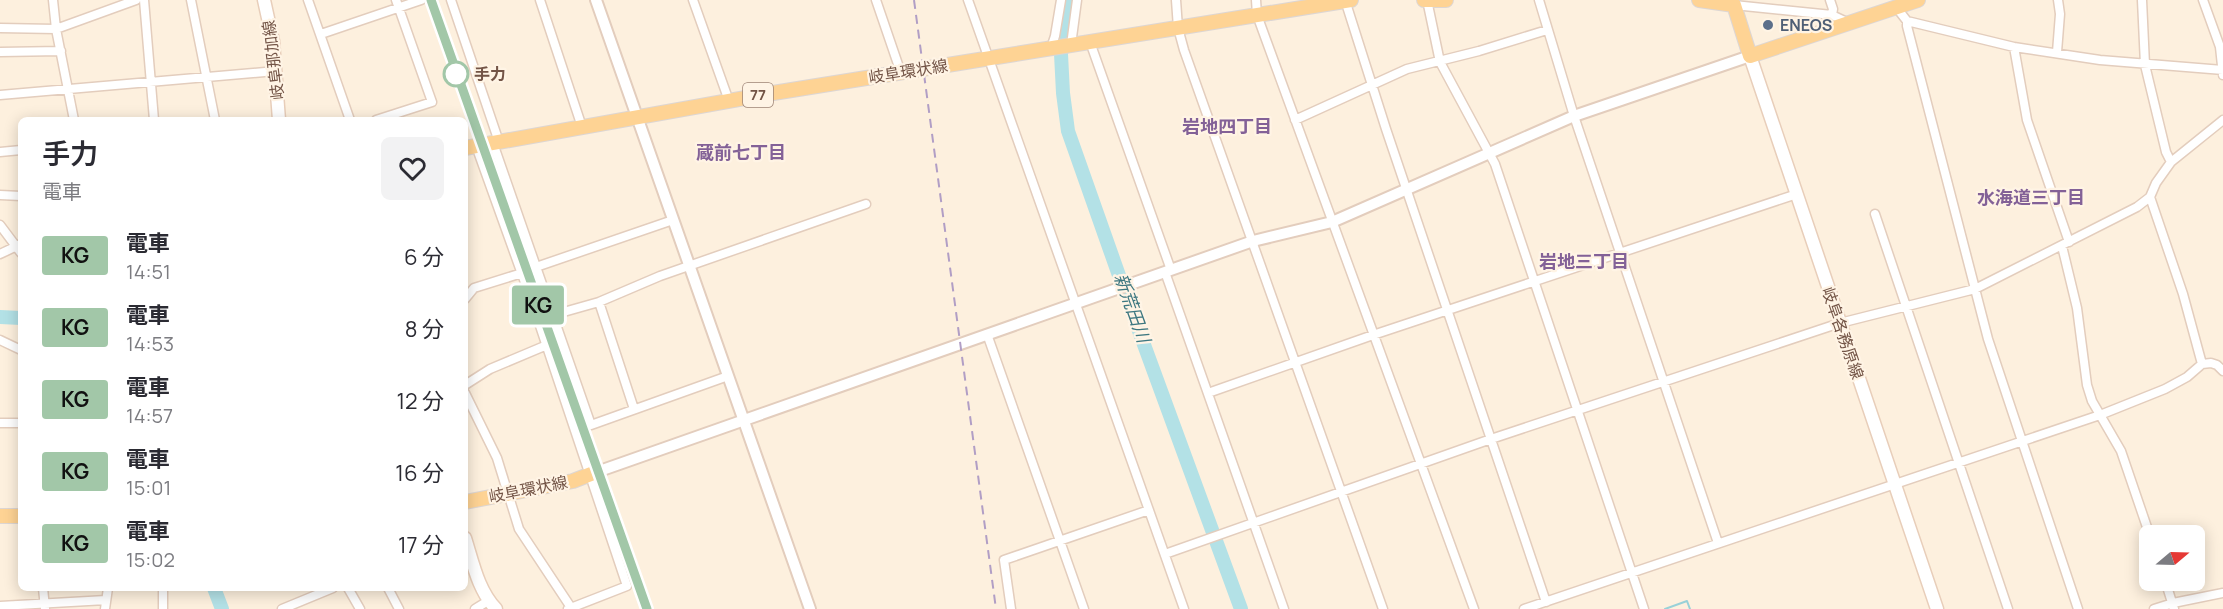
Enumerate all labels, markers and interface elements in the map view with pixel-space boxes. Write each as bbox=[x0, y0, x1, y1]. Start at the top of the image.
place label: ENEOS bbox=[1780, 14, 1832, 36]
marker: ENEOS bbox=[1761, 18, 1775, 32]
street label: 岐阜那加線 bbox=[257, 19, 289, 101]
street label: 岐阜環状線 bbox=[867, 54, 949, 88]
marker: 手力 bbox=[443, 61, 469, 87]
place label: 手力 bbox=[474, 63, 506, 85]
road number: 77 bbox=[743, 83, 773, 107]
district label: 岩地四丁目 bbox=[1182, 114, 1272, 138]
text: 手力 bbox=[42, 134, 98, 172]
button: heart bbox=[381, 137, 444, 200]
district label: 蔵前七丁目 bbox=[696, 140, 786, 164]
text: 電車 bbox=[42, 178, 82, 205]
district label: 水海道三丁目 bbox=[1977, 185, 2085, 209]
text: 電車 bbox=[126, 228, 170, 258]
text: KG bbox=[61, 241, 89, 269]
text: 6 分 bbox=[404, 242, 444, 272]
district label: 岩地三丁目 bbox=[1539, 249, 1629, 273]
text: 14:51 bbox=[126, 258, 171, 285]
water label: 新荒田川 bbox=[1109, 270, 1157, 347]
street label: 岐阜各務原線 bbox=[1817, 284, 1869, 382]
line badge: KG bbox=[511, 286, 565, 324]
text: KG bbox=[524, 291, 552, 319]
text: 電車 bbox=[126, 300, 170, 330]
text: KG bbox=[61, 313, 89, 341]
text: 8 分 bbox=[405, 314, 444, 344]
text: 14:53 bbox=[126, 330, 174, 357]
text: 電車 bbox=[126, 372, 170, 402]
text: KG bbox=[61, 385, 89, 413]
text: 12 分 bbox=[396, 386, 444, 416]
text: 14:57 bbox=[126, 402, 173, 429]
text: 電車 bbox=[126, 444, 170, 474]
text: KG bbox=[61, 457, 89, 485]
text: 16 分 bbox=[395, 458, 444, 488]
street label: 岐阜環状線 bbox=[487, 471, 569, 507]
text: 15:01 bbox=[126, 474, 171, 501]
text: 電車 bbox=[126, 516, 170, 546]
north arrow bbox=[2139, 525, 2205, 591]
map controls bbox=[2139, 525, 2205, 591]
text: KG bbox=[61, 529, 89, 557]
text: 17 分 bbox=[398, 530, 444, 560]
text: 15:02 bbox=[126, 546, 175, 573]

